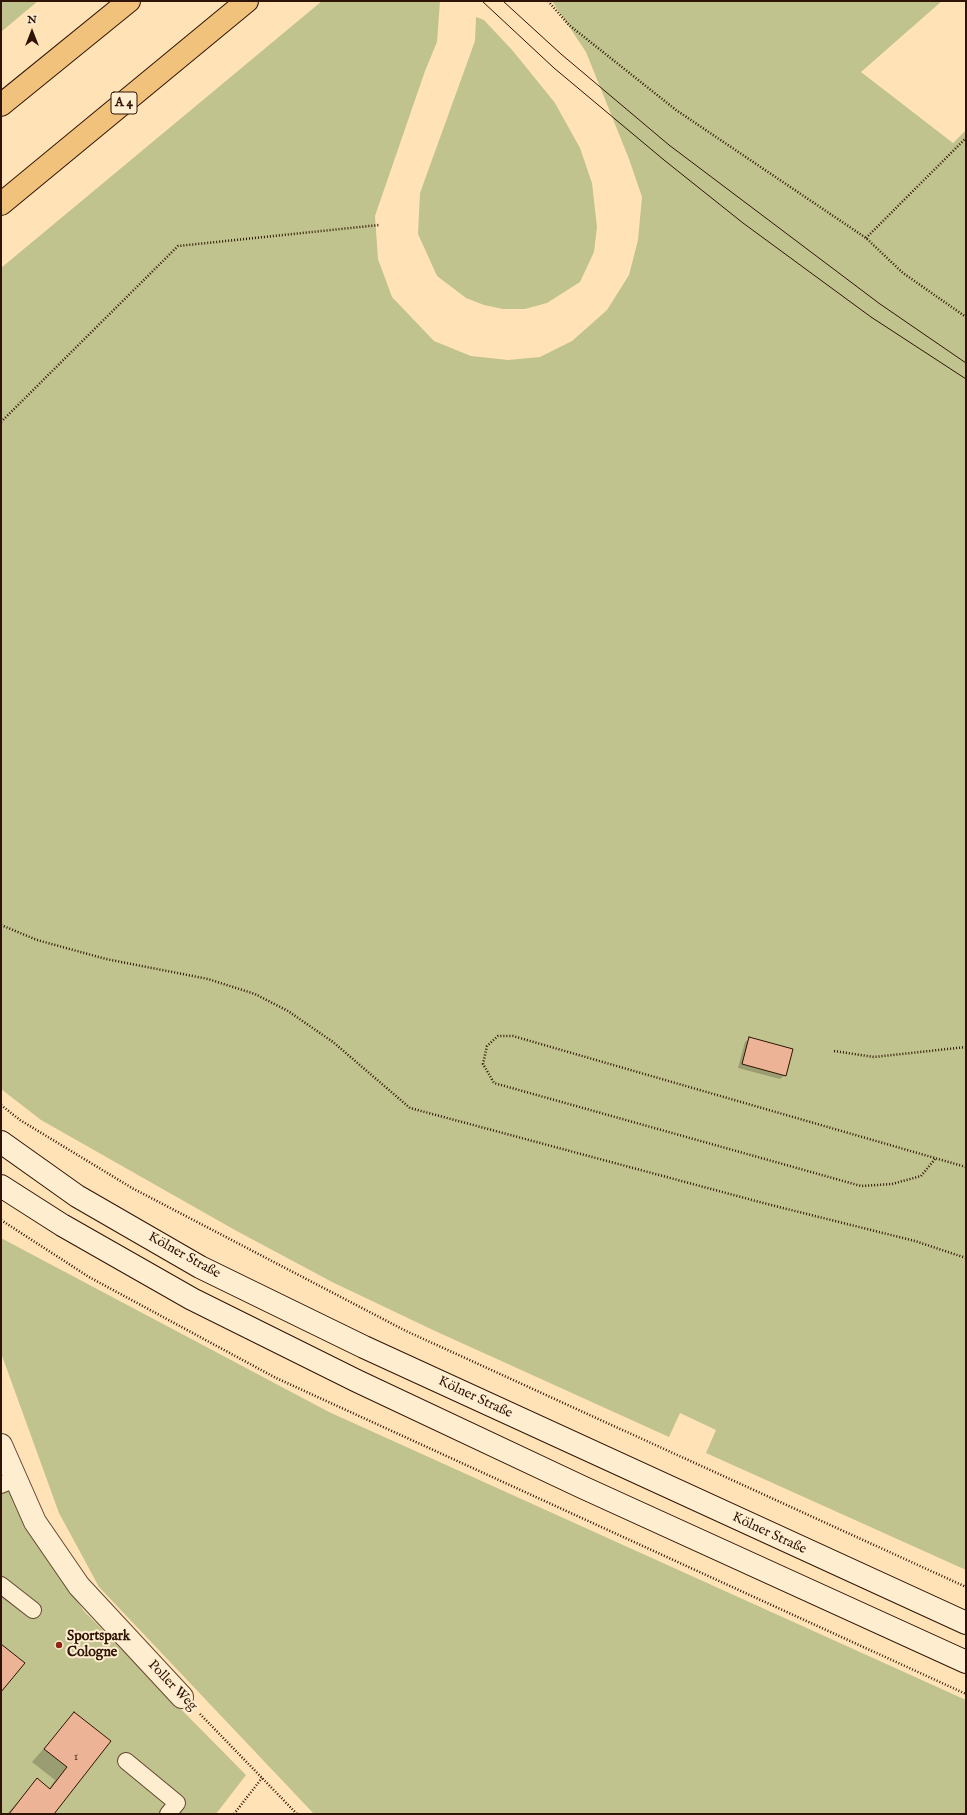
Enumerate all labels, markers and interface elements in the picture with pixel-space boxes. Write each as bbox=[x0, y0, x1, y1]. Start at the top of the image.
north arrow bbox=[12, 12, 52, 52]
text: N bbox=[27, 13, 37, 27]
road number: A 4 bbox=[111, 92, 137, 114]
street label: Kölner Straße bbox=[145, 1229, 223, 1283]
street label: Kölner Straße bbox=[435, 1373, 515, 1423]
street label: Kölner Straße bbox=[729, 1509, 809, 1559]
place label: Sportspark Cologne bbox=[67, 1629, 130, 1662]
marker: Sportspark Cologne bbox=[54, 1640, 64, 1650]
street label: Poller Weg bbox=[144, 1657, 200, 1715]
house number: 1 bbox=[74, 1751, 78, 1765]

